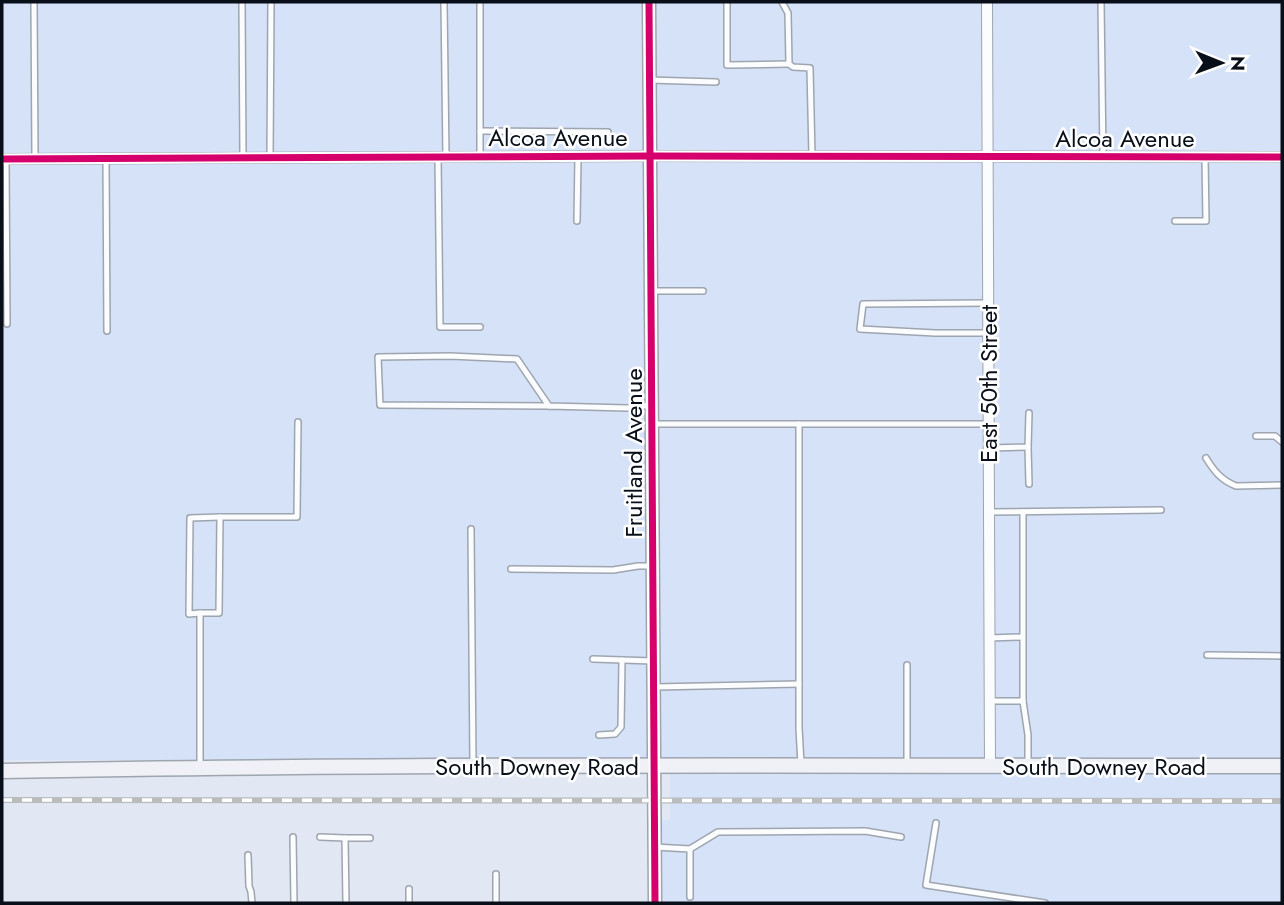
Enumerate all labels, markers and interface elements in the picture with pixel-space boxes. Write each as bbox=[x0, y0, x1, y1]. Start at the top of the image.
north arrow bbox=[1186, 28, 1256, 98]
text: N bbox=[1224, 56, 1251, 71]
street label: Alcoa Avenue bbox=[488, 120, 628, 155]
street label: Alcoa Avenue bbox=[1055, 121, 1195, 156]
street label: East 50th Street bbox=[971, 305, 1006, 463]
street label: Fruitland Avenue bbox=[616, 368, 651, 538]
street label: South Downey Road bbox=[435, 749, 639, 784]
street label: South Downey Road bbox=[1002, 749, 1206, 784]

